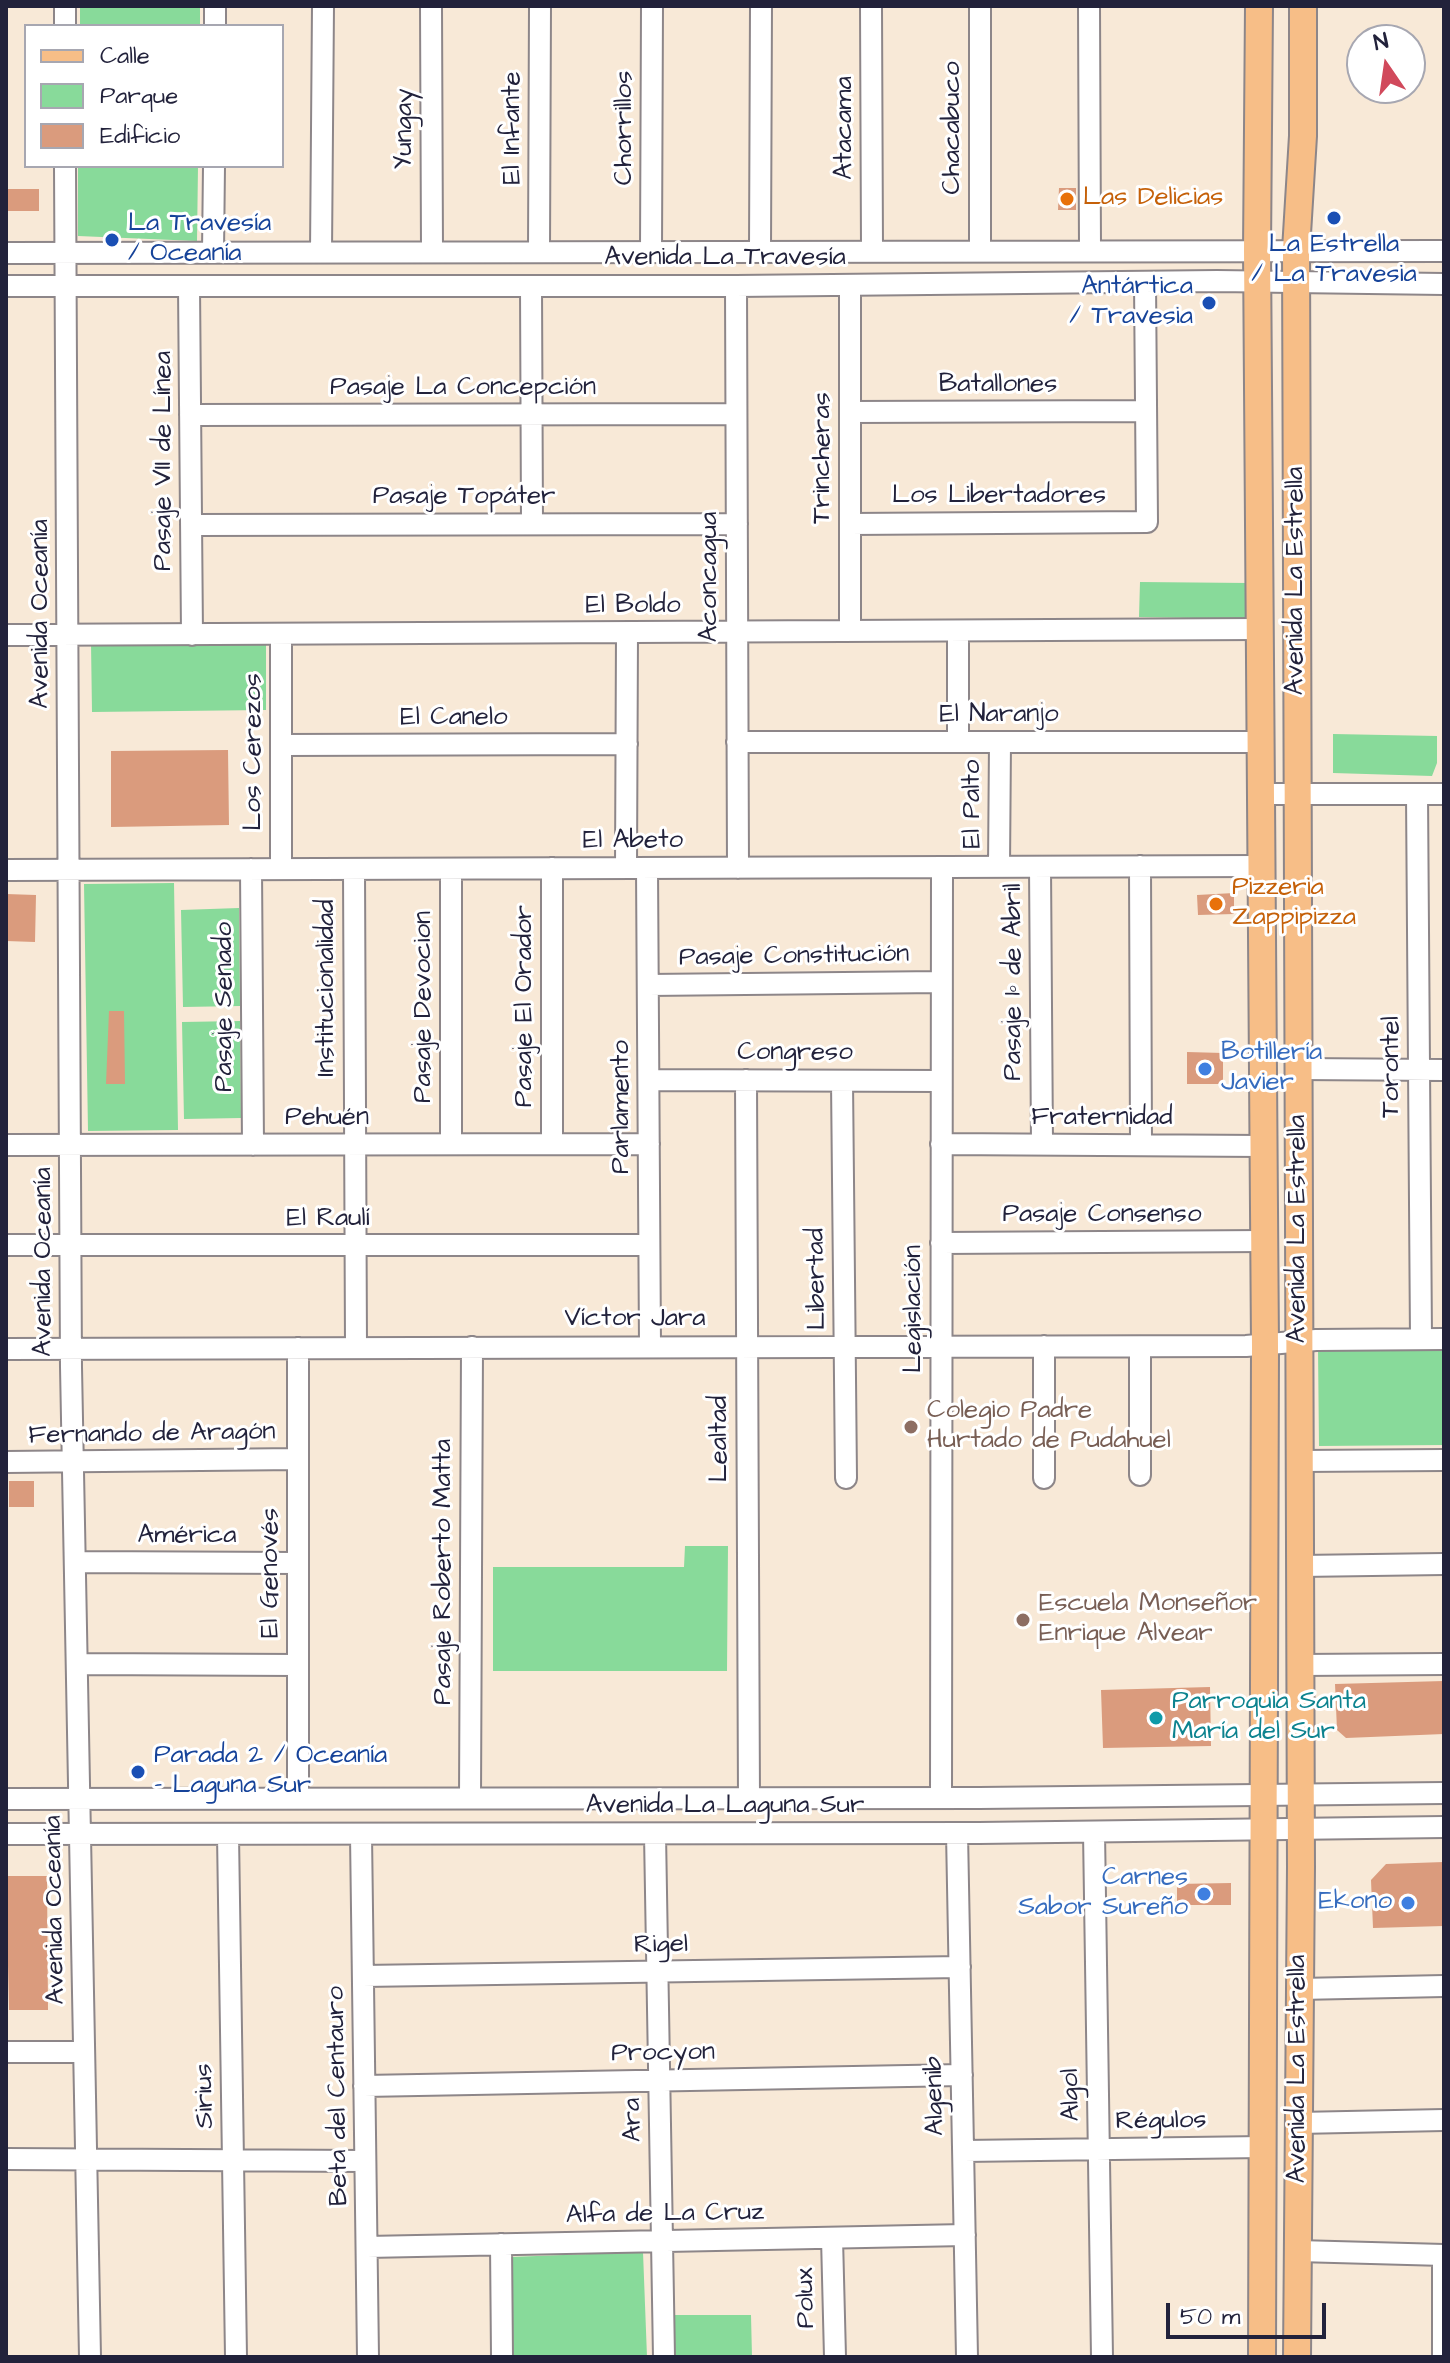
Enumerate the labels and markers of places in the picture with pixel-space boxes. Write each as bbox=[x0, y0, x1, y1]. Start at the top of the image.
place label: Las Delicias bbox=[1083, 183, 1223, 215]
marker: Las Delicias bbox=[1058, 190, 1076, 208]
place label: La Travesía / Oceanía bbox=[128, 209, 271, 270]
marker: La Estrella / La Travesia bbox=[1325, 209, 1343, 227]
place label: La Estrella / La Travesia bbox=[1251, 230, 1417, 292]
marker: La Travesía / Oceanía bbox=[103, 231, 121, 249]
place label: Antártica / Travesia bbox=[1069, 272, 1193, 334]
marker: Antártica / Travesia bbox=[1200, 294, 1218, 312]
place label: Pizzeria Zappipizza bbox=[1232, 873, 1356, 934]
marker: Pizzeria Zappipizza bbox=[1207, 895, 1225, 913]
place label: Botillería Javier bbox=[1221, 1038, 1322, 1100]
marker: Botillería Javier bbox=[1196, 1060, 1214, 1078]
place label: Colegio Padre Hurtado de Pudahuel bbox=[927, 1396, 1171, 1458]
marker: Colegio Padre Hurtado de Pudahuel bbox=[902, 1418, 920, 1436]
place label: Escuela Monseñor Enrique Alvear bbox=[1039, 1589, 1257, 1650]
marker: Escuela Monseñor Enrique Alvear bbox=[1014, 1611, 1032, 1629]
place label: Parroquia Santa María del Sur bbox=[1172, 1687, 1366, 1748]
marker: Parroquia Santa María del Sur bbox=[1147, 1709, 1165, 1727]
place label: Parada 2 / Oceanía - Laguna Sur bbox=[154, 1741, 387, 1802]
marker: Parada 2 / Oceanía - Laguna Sur bbox=[129, 1763, 147, 1781]
place label: Carnes Sabor Sureño bbox=[1018, 1863, 1188, 1924]
marker: Carnes Sabor Sureño bbox=[1195, 1885, 1213, 1903]
place label: Ekono bbox=[1318, 1887, 1392, 1919]
marker: Ekono bbox=[1399, 1894, 1417, 1912]

